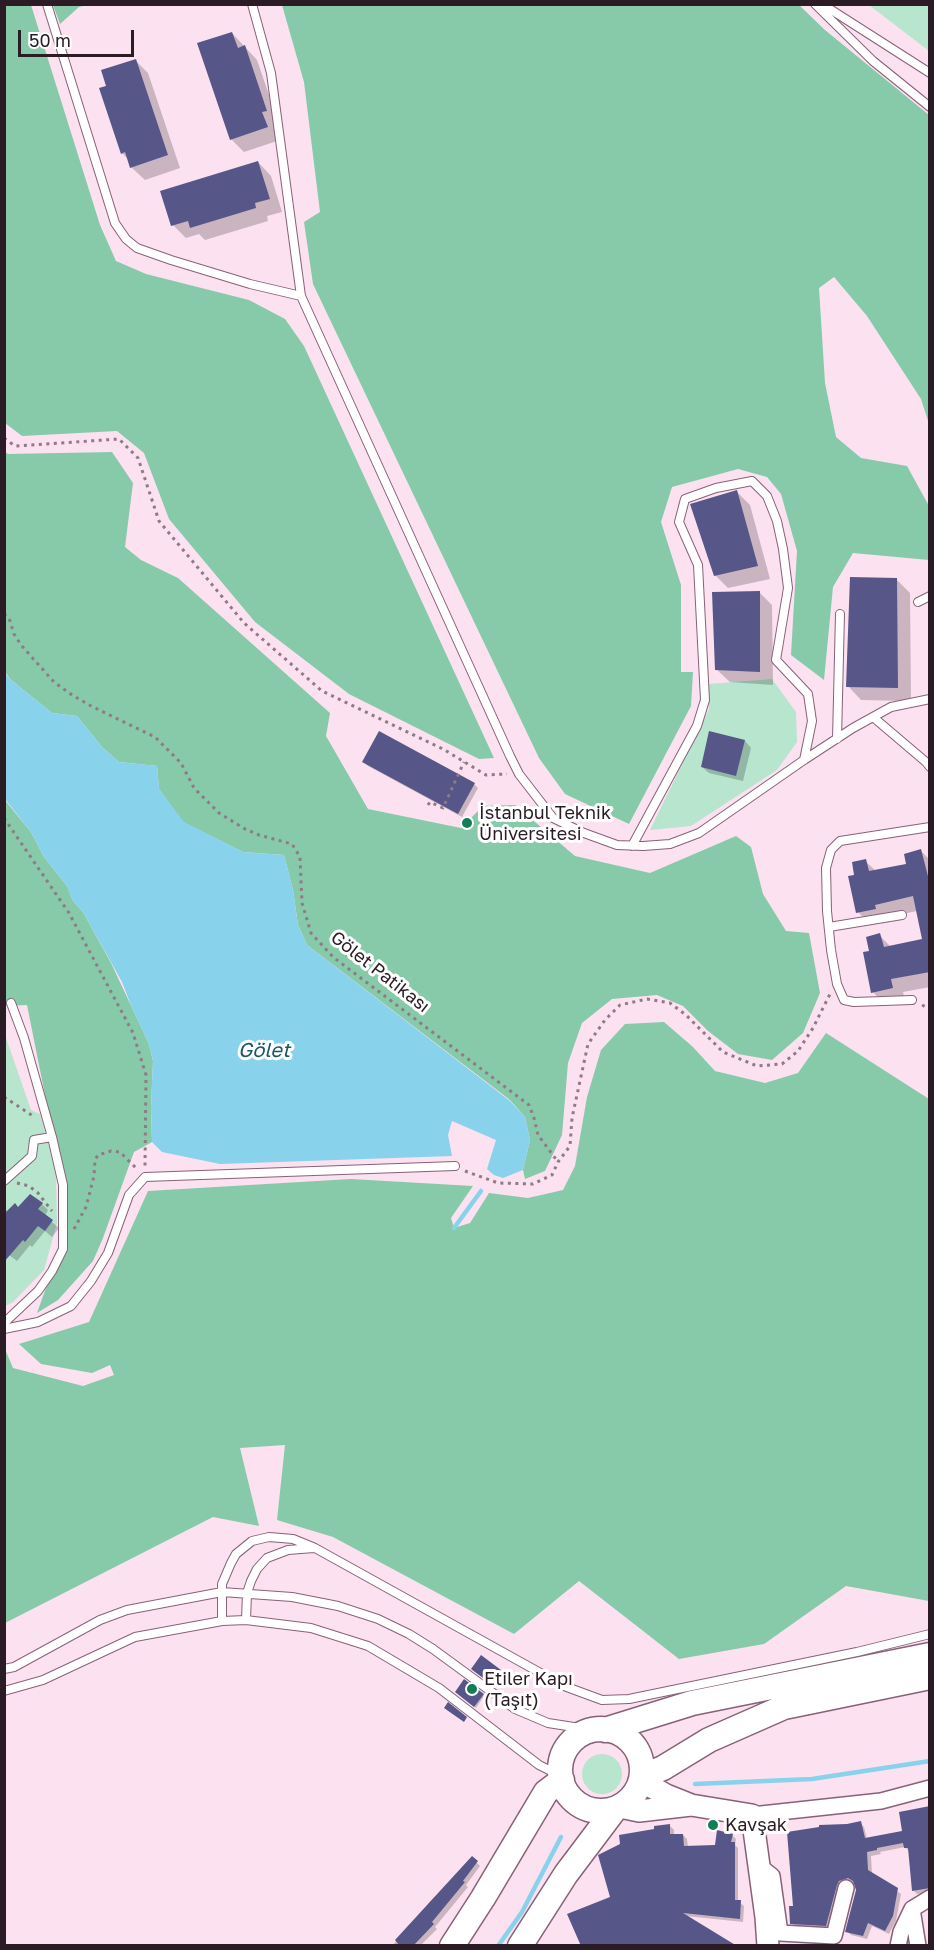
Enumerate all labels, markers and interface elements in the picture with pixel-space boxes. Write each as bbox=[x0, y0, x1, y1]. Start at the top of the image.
scale bar bbox=[21, 18, 136, 56]
text: 50 m bbox=[29, 29, 71, 51]
place label: İstanbul Teknik Üniversitesi bbox=[479, 802, 611, 844]
marker: İstanbul Teknik Üniversitesi bbox=[460, 816, 474, 830]
street label: Gölet Patikası bbox=[326, 927, 434, 1017]
water label: Gölet bbox=[238, 1039, 290, 1063]
place label: Etiler Kapı (Taşıt) bbox=[484, 1668, 573, 1710]
marker: Etiler Kapı (Taşıt) bbox=[465, 1682, 479, 1696]
place label: Kavşak bbox=[725, 1814, 787, 1836]
marker: Kavşak bbox=[706, 1818, 720, 1832]

